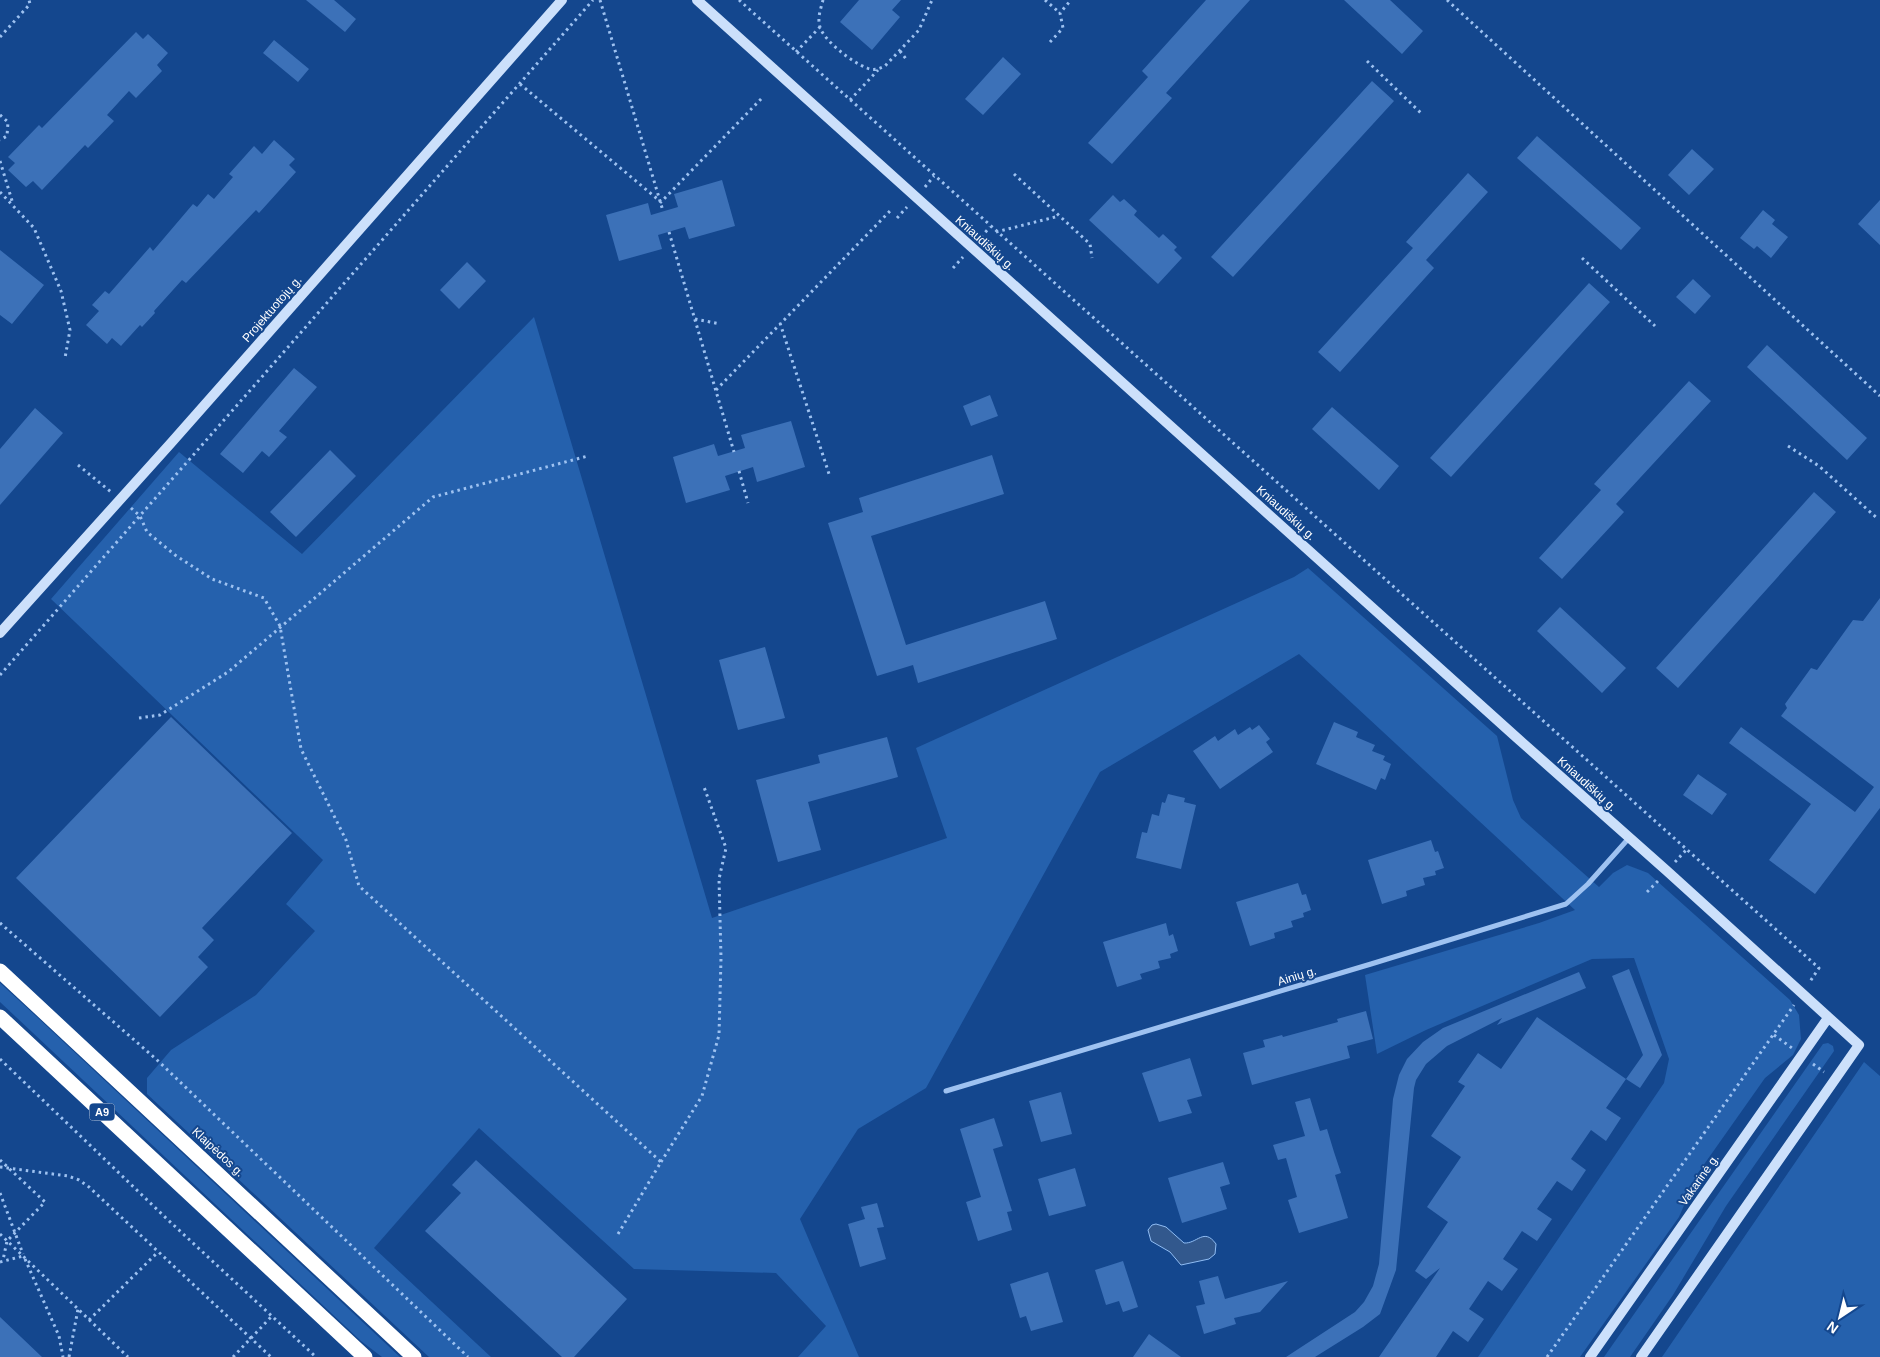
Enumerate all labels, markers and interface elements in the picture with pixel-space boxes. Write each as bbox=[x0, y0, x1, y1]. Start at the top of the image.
street label: Kniaudiškių g. bbox=[953, 213, 1017, 273]
street label: Projektuotojų g. bbox=[239, 273, 305, 345]
street label: Kniaudiškių g. bbox=[1254, 483, 1318, 543]
street label: Kniaudiškių g. bbox=[1555, 754, 1619, 814]
street label: Ainių g. bbox=[1276, 963, 1318, 989]
road number: A9 bbox=[90, 1104, 114, 1120]
street label: Klaipėdos g. bbox=[189, 1124, 247, 1180]
street label: Vakarinė g. bbox=[1676, 1151, 1722, 1209]
north arrow bbox=[1815, 1292, 1865, 1342]
text: N bbox=[1824, 1318, 1841, 1337]

